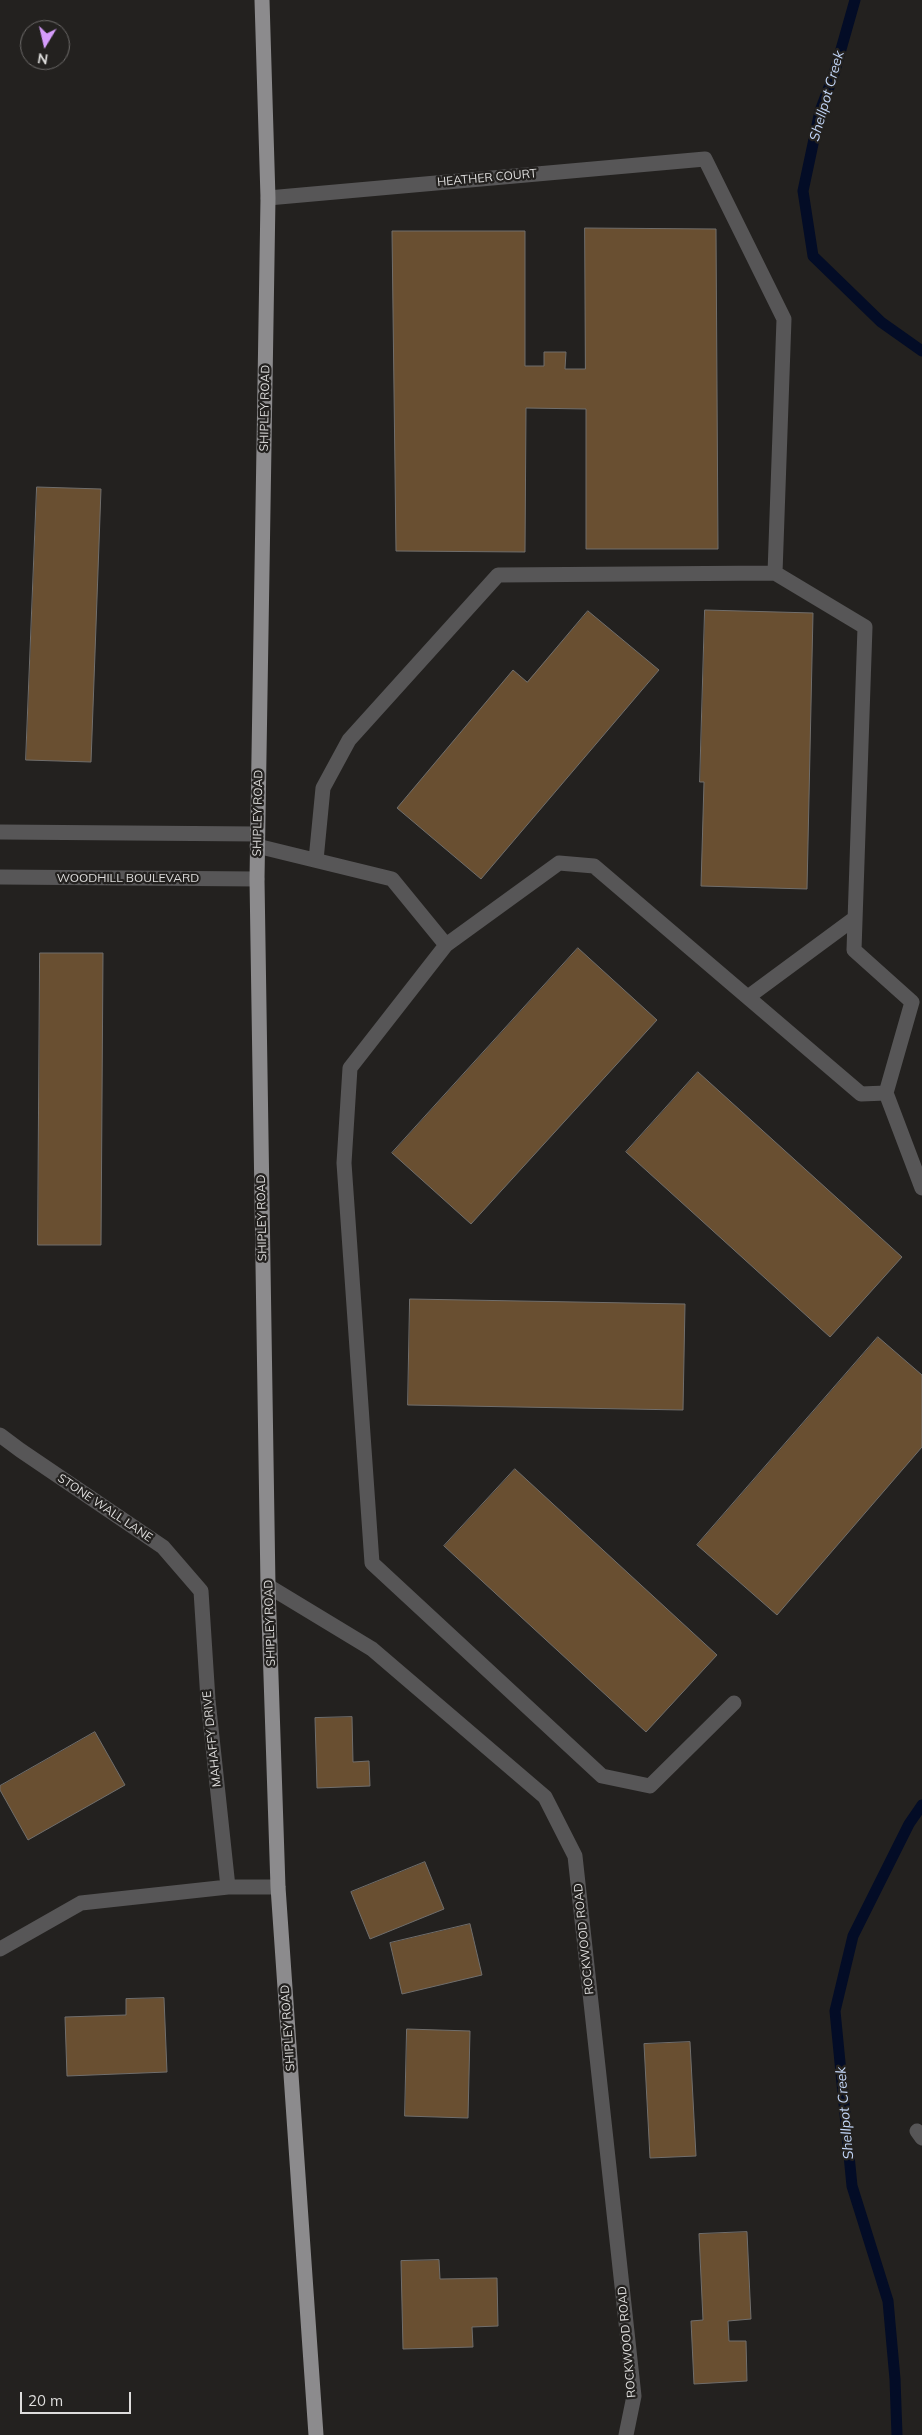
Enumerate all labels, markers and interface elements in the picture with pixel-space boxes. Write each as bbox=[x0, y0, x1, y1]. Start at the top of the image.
north arrow bbox=[20, 20, 70, 70]
text: N bbox=[36, 49, 49, 69]
water label: Shellpot Creek bbox=[806, 49, 848, 143]
street label: HEATHER COURT bbox=[436, 166, 538, 190]
street label: SHIPLEY ROAD bbox=[257, 365, 273, 451]
street label: SHIPLEY ROAD bbox=[250, 770, 266, 856]
street label: WOODHILL BOULEVARD bbox=[57, 871, 199, 885]
street label: SHIPLEY ROAD bbox=[254, 1175, 270, 1261]
street label: STONE WALL LANE bbox=[55, 1471, 155, 1545]
street label: SHIPLEY ROAD bbox=[261, 1579, 279, 1667]
street label: MAHAFFY DRIVE bbox=[200, 1690, 224, 1788]
street label: ROCKWOOD ROAD bbox=[571, 1883, 597, 1995]
street label: SHIPLEY ROAD bbox=[278, 1984, 298, 2072]
water label: Shellpot Creek bbox=[833, 2066, 857, 2160]
street label: ROCKWOOD ROAD bbox=[615, 2286, 639, 2398]
scale bar bbox=[22, 2382, 134, 2414]
text: 20 m bbox=[28, 2391, 63, 2410]

